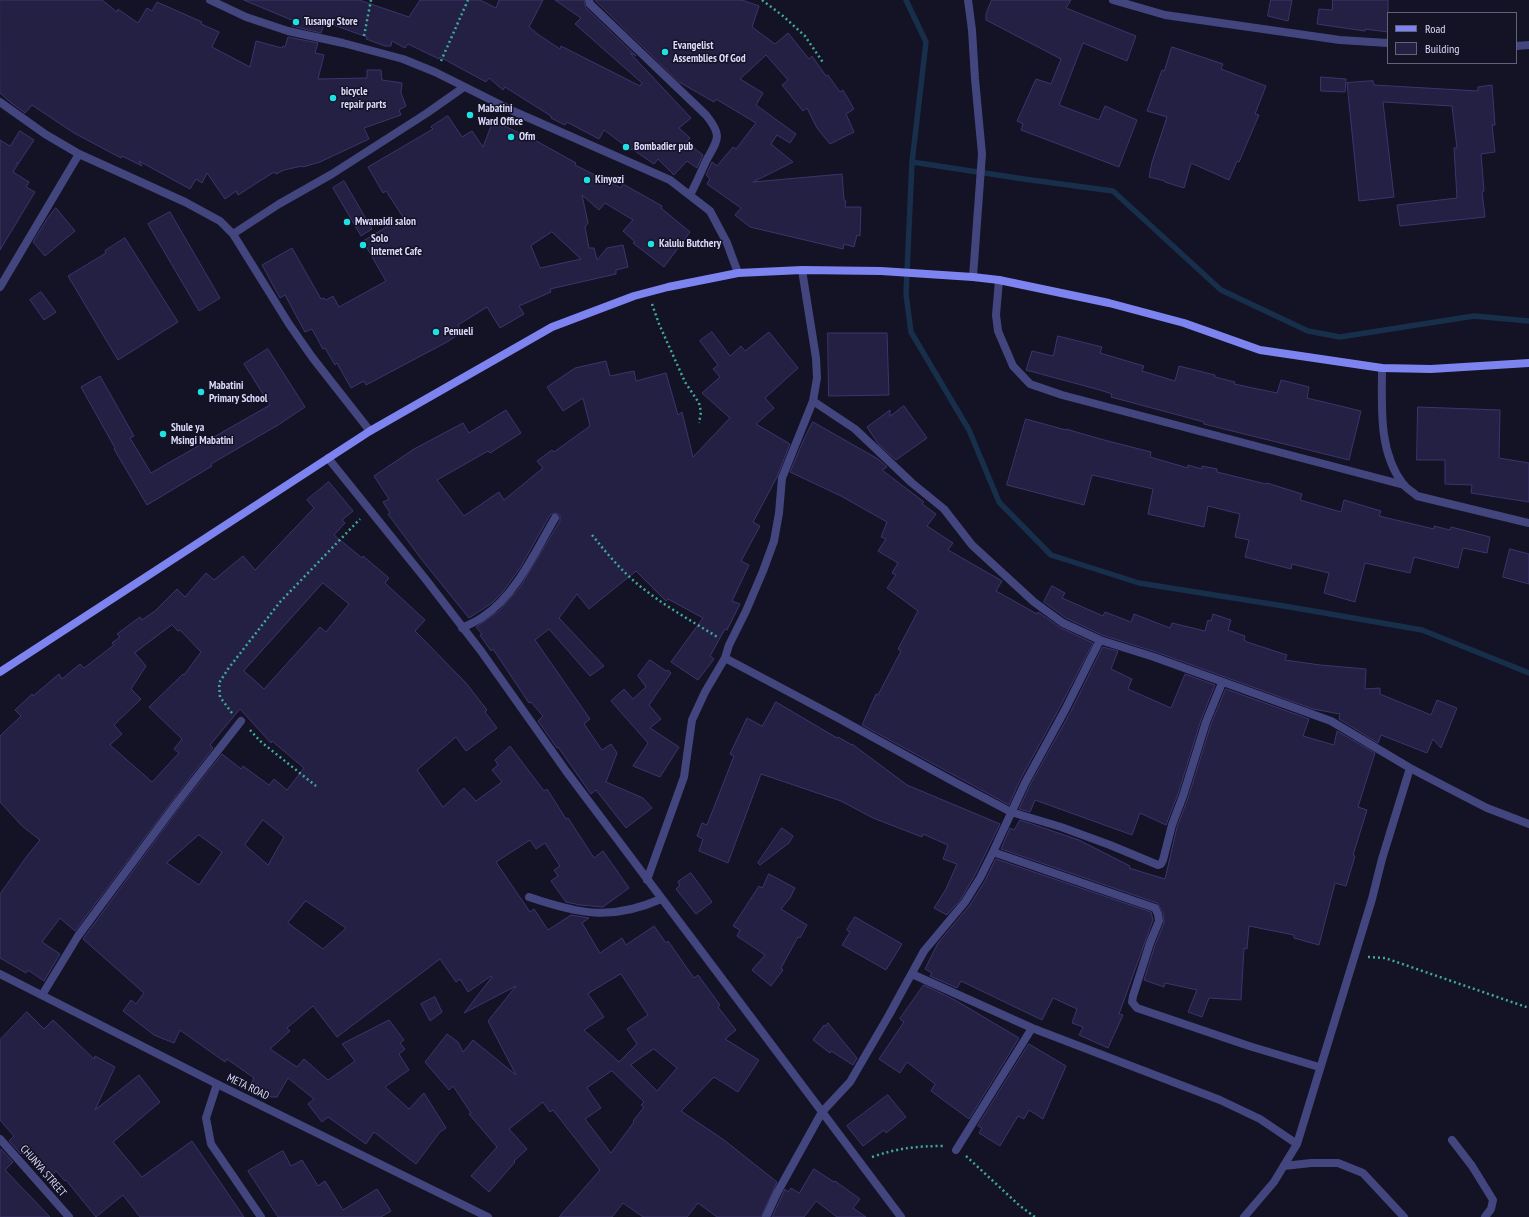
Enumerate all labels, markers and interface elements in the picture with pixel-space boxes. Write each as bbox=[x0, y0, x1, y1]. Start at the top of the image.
legend bbox=[1387, 12, 1517, 64]
place label: Tusangr Store bbox=[304, 15, 358, 29]
marker: Tusangr Store bbox=[291, 17, 301, 27]
text: Road bbox=[1425, 21, 1445, 36]
place label: Evangelist Assemblies Of God bbox=[673, 39, 746, 65]
text: Building bbox=[1425, 41, 1460, 56]
marker: Evangelist Assemblies Of God bbox=[660, 47, 670, 57]
place label: bicycle repair parts bbox=[341, 85, 386, 111]
marker: bicycle repair parts bbox=[328, 93, 338, 103]
place label: Mabatini Ward Office bbox=[478, 102, 523, 128]
marker: Mabatini Ward Office bbox=[465, 110, 475, 120]
place label: Ofm bbox=[519, 130, 535, 144]
marker: Ofm bbox=[506, 132, 516, 142]
place label: Bombadier pub bbox=[634, 140, 693, 154]
marker: Bombadier pub bbox=[621, 142, 631, 152]
place label: Kinyozi bbox=[595, 173, 624, 187]
marker: Kinyozi bbox=[582, 175, 592, 185]
place label: Mwanaidi salon bbox=[355, 215, 416, 229]
marker: Mwanaidi salon bbox=[342, 217, 352, 227]
place label: Solo Internet Cafe bbox=[371, 232, 422, 258]
place label: Kalulu Butchery bbox=[659, 237, 721, 251]
marker: Kalulu Butchery bbox=[646, 239, 656, 249]
marker: Solo Internet Cafe bbox=[358, 240, 368, 250]
place label: Penueli bbox=[444, 325, 473, 339]
marker: Penueli bbox=[431, 327, 441, 337]
place label: Mabatini Primary School bbox=[209, 379, 267, 405]
marker: Mabatini Primary School bbox=[196, 387, 206, 397]
place label: Shule ya Msingi Mabatini bbox=[171, 421, 234, 447]
marker: Shule ya Msingi Mabatini bbox=[158, 429, 168, 439]
street label: META ROAD bbox=[225, 1071, 271, 1103]
street label: CHUNYA STREET bbox=[17, 1143, 69, 1199]

